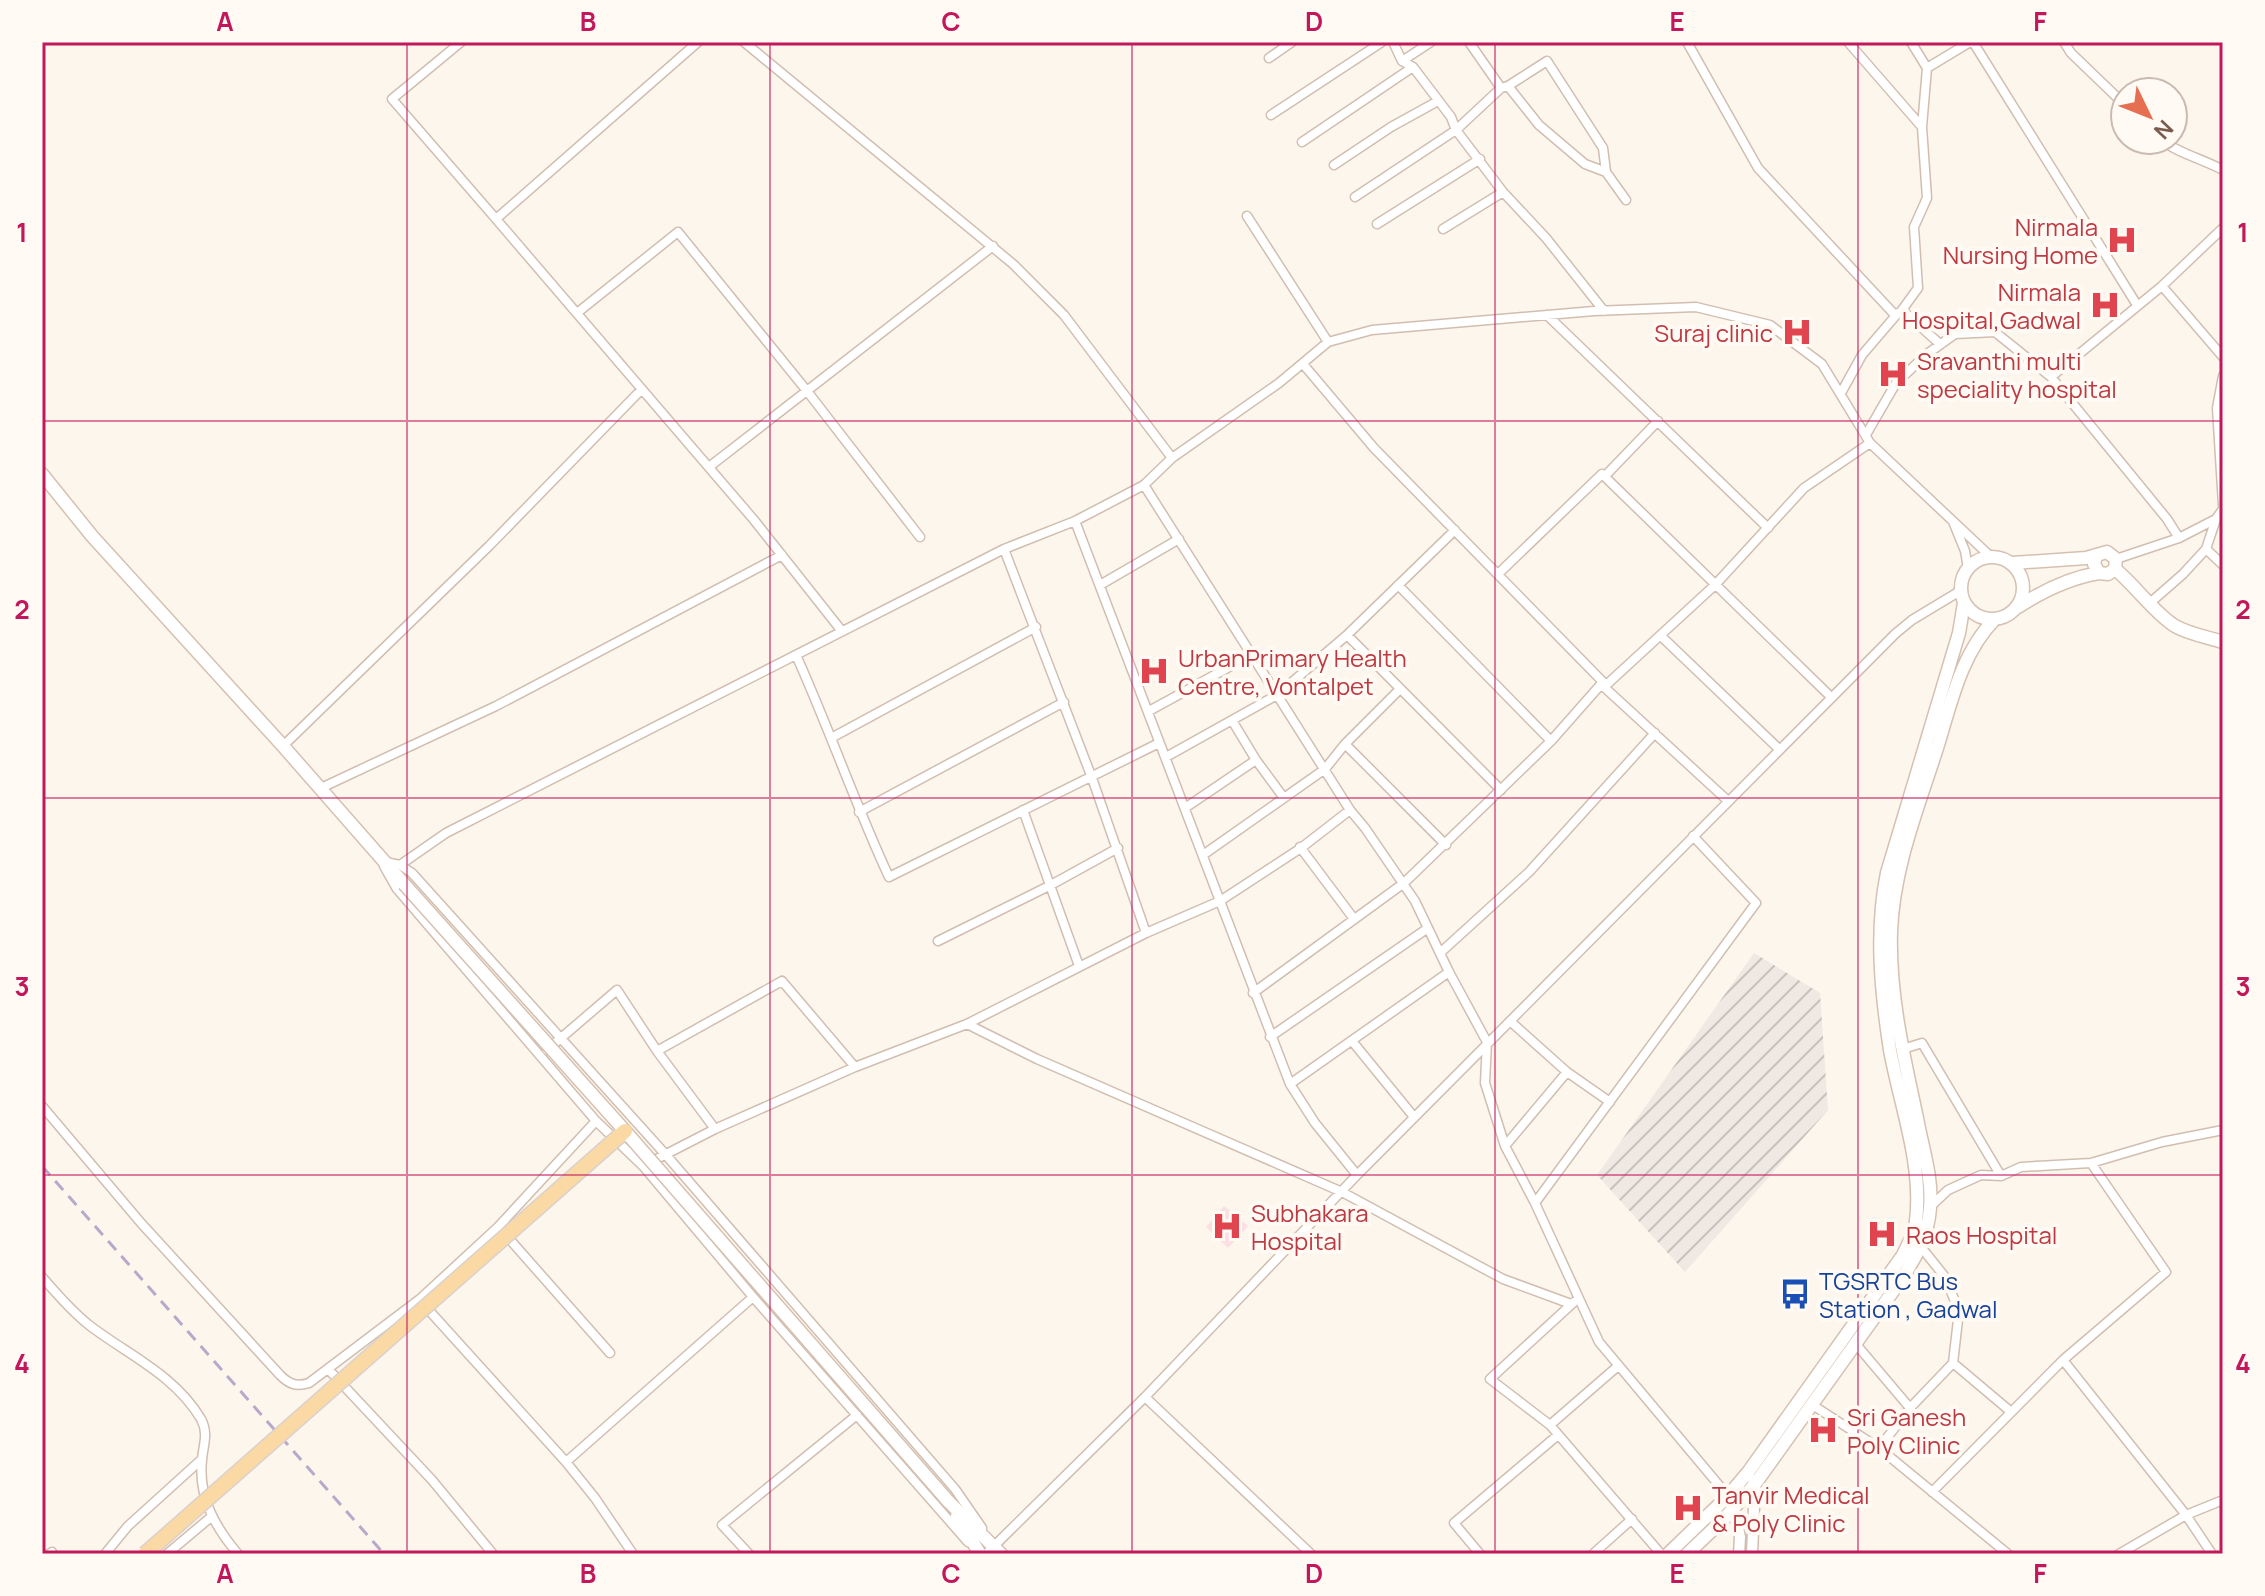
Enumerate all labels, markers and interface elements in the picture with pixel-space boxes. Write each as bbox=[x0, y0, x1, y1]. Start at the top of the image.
text: A bbox=[216, 3, 234, 39]
text: B bbox=[580, 3, 596, 39]
text: C bbox=[941, 3, 961, 39]
text: D bbox=[1305, 3, 1323, 39]
text: E bbox=[1669, 3, 1685, 39]
text: F bbox=[2033, 3, 2047, 39]
north arrow bbox=[2109, 76, 2189, 156]
text: N bbox=[2147, 114, 2180, 146]
place label: Nirmala Nursing Home bbox=[1943, 210, 2098, 271]
text: 1 bbox=[16, 214, 28, 250]
text: 1 bbox=[2237, 214, 2249, 250]
hospital icon: Nirmala Nursing Home bbox=[2105, 223, 2139, 257]
place label: Nirmala Hospital,Gadwal bbox=[1902, 275, 2081, 336]
hospital icon: Nirmala Hospital,Gadwal bbox=[2088, 288, 2122, 322]
hospital icon: Suraj clinic bbox=[1780, 315, 1814, 349]
place label: Suraj clinic bbox=[1654, 316, 1773, 349]
place label: Sravanthi multi speciality hospital bbox=[1917, 344, 2117, 405]
hospital icon: Sravanthi multi speciality hospital bbox=[1876, 357, 1910, 391]
text: 2 bbox=[14, 591, 30, 627]
text: 2 bbox=[2235, 591, 2251, 627]
place label: UrbanPrimary Health Centre, Vontalpet bbox=[1178, 641, 1407, 702]
hospital icon: UrbanPrimary Health Centre, Vontalpet bbox=[1137, 654, 1171, 688]
text: 3 bbox=[14, 968, 30, 1004]
text: 3 bbox=[2235, 968, 2251, 1004]
place label: Subhakara Hospital bbox=[1251, 1196, 1369, 1257]
hospital icon: Subhakara Hospital bbox=[1210, 1209, 1244, 1243]
hospital icon: Raos Hospital bbox=[1865, 1217, 1899, 1251]
place label: Raos Hospital bbox=[1906, 1218, 2057, 1251]
place label: TGSRTC Bus Station , Gadwal bbox=[1819, 1264, 1998, 1325]
bus stop icon: TGSRTC Bus Station , Gadwal bbox=[1778, 1277, 1812, 1311]
text: 4 bbox=[14, 1345, 30, 1381]
text: 4 bbox=[2235, 1345, 2251, 1381]
place label: Sri Ganesh Poly Clinic bbox=[1847, 1400, 1966, 1461]
hospital icon: Sri Ganesh Poly Clinic bbox=[1806, 1413, 1840, 1447]
place label: Tanvir Medical & Poly Clinic bbox=[1712, 1478, 1870, 1539]
hospital icon: Tanvir Medical & Poly Clinic bbox=[1671, 1491, 1705, 1525]
text: A bbox=[216, 1555, 234, 1591]
text: B bbox=[580, 1555, 596, 1591]
text: C bbox=[941, 1555, 961, 1591]
text: D bbox=[1305, 1555, 1323, 1591]
text: E bbox=[1669, 1555, 1685, 1591]
text: F bbox=[2033, 1555, 2047, 1591]

